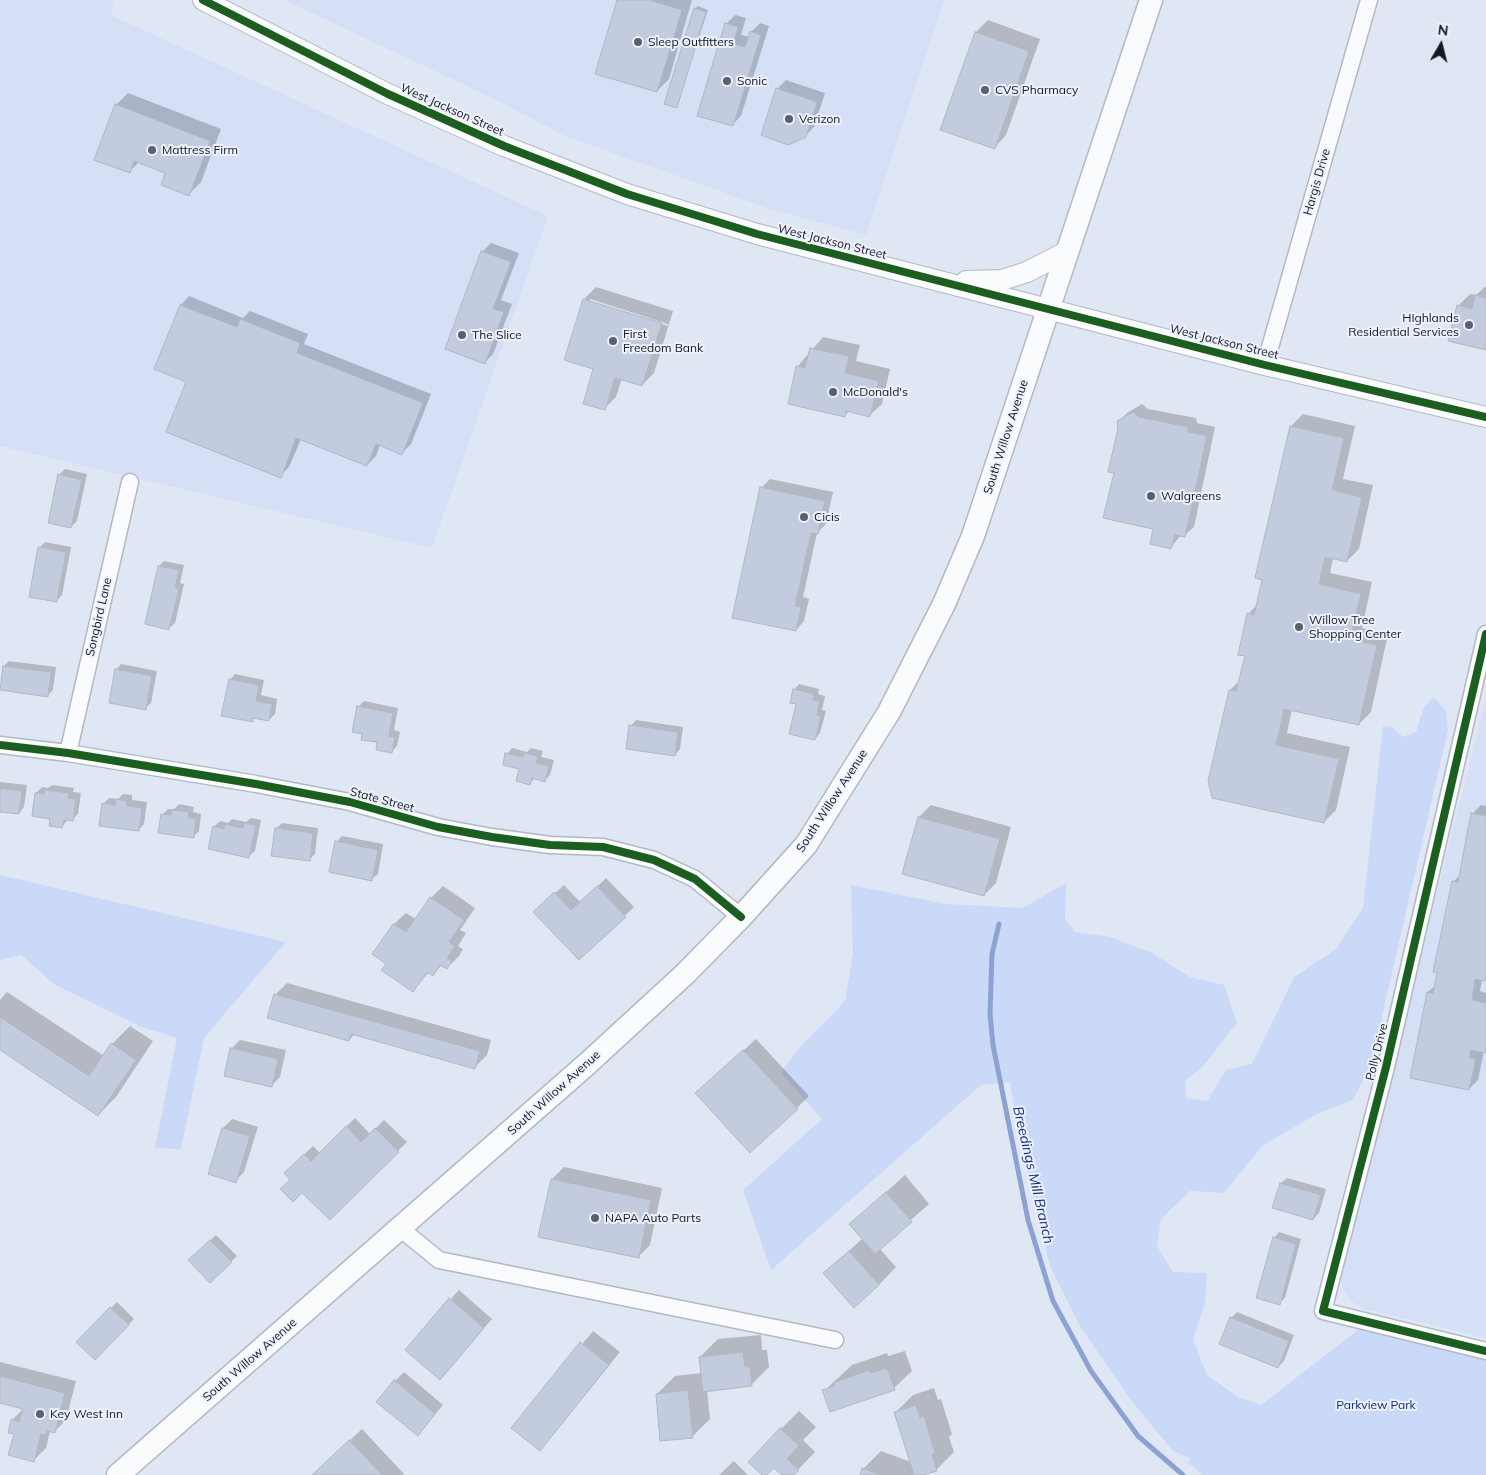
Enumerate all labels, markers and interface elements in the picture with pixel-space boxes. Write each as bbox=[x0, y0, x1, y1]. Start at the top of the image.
north arrow bbox=[1416, 20, 1466, 70]
text: N bbox=[1437, 20, 1450, 40]
place label: Sleep Outfitters bbox=[648, 35, 734, 49]
marker: Sleep Outfitters bbox=[632, 36, 644, 48]
place label: Sonic bbox=[737, 74, 767, 88]
marker: Sonic bbox=[721, 75, 733, 87]
street label: West Jackson Street bbox=[398, 81, 506, 139]
place label: CVS Pharmacy bbox=[995, 83, 1078, 97]
marker: CVS Pharmacy bbox=[979, 84, 991, 96]
place label: Verizon bbox=[799, 112, 840, 126]
marker: Verizon bbox=[783, 113, 795, 125]
place label: Mattress Firm bbox=[162, 143, 238, 157]
marker: Mattress Firm bbox=[146, 144, 158, 156]
street label: Hargis Drive bbox=[1301, 147, 1333, 217]
street label: West Jackson Street bbox=[776, 222, 888, 262]
place label: HIghlands Residential Services bbox=[1348, 311, 1459, 339]
marker: HIghlands Residential Services bbox=[1463, 319, 1475, 331]
street label: West Jackson Street bbox=[1168, 322, 1280, 362]
place label: First Freedom Bank bbox=[623, 327, 703, 355]
place label: The Slice bbox=[472, 328, 521, 342]
marker: The Slice bbox=[456, 329, 468, 341]
marker: First Freedom Bank bbox=[607, 335, 619, 347]
street label: South Willow Avenue bbox=[981, 378, 1031, 496]
place label: McDonald's bbox=[843, 385, 908, 399]
marker: McDonald's bbox=[827, 386, 839, 398]
place label: Walgreens bbox=[1161, 489, 1221, 503]
marker: Walgreens bbox=[1145, 490, 1157, 502]
place label: Cicis bbox=[814, 510, 840, 524]
marker: Cicis bbox=[798, 511, 810, 523]
street label: Songbird Lane bbox=[83, 576, 115, 658]
place label: Willow Tree Shopping Center bbox=[1309, 613, 1401, 641]
marker: Willow Tree Shopping Center bbox=[1293, 621, 1305, 633]
street label: South Willow Avenue bbox=[793, 747, 871, 855]
street label: State Street bbox=[348, 785, 416, 815]
street label: Polly Drive bbox=[1363, 1022, 1391, 1082]
street label: South Willow Avenue bbox=[505, 1048, 603, 1138]
water label: Breedings Mill Branch bbox=[1009, 1105, 1057, 1245]
place label: NAPA Auto Parts bbox=[605, 1211, 701, 1225]
marker: NAPA Auto Parts bbox=[589, 1212, 601, 1224]
street label: South Willow Avenue bbox=[200, 1315, 300, 1405]
park label: Parkview Park bbox=[1336, 1398, 1416, 1412]
place label: Key West Inn bbox=[50, 1407, 123, 1421]
marker: Key West Inn bbox=[34, 1408, 46, 1420]

